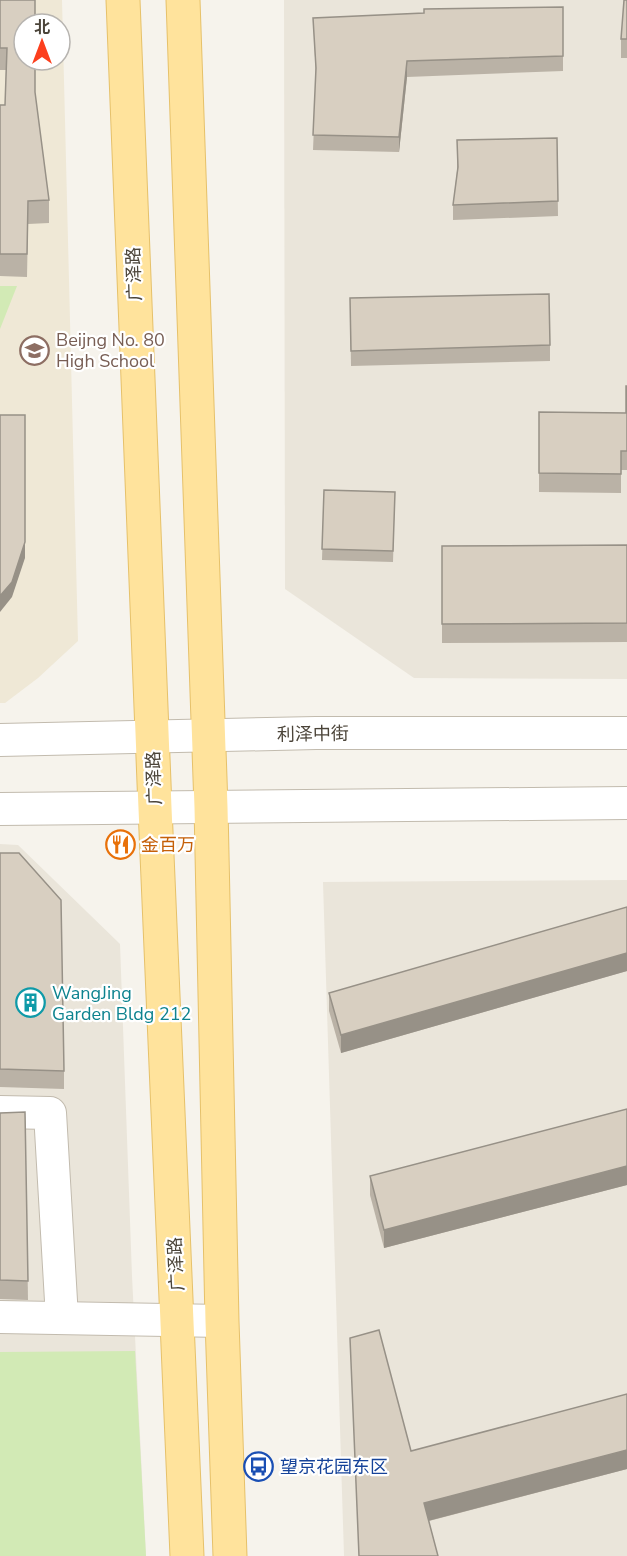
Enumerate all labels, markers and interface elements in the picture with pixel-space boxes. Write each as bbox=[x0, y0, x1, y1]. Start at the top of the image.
north arrow bbox=[12, 12, 72, 72]
text: 北 bbox=[34, 17, 50, 39]
street label: 广泽路 bbox=[121, 247, 147, 301]
place label: Beijng No. 80 High School bbox=[56, 328, 165, 373]
school or university icon: Beijng No. 80 High School bbox=[19, 334, 51, 366]
street label: 利泽中街 bbox=[277, 721, 349, 747]
street label: 广泽路 bbox=[141, 751, 167, 805]
restaurant icon: 金百万 bbox=[104, 829, 136, 861]
place label: 金百万 bbox=[141, 833, 195, 857]
place label: WangJing Garden Bldg 212 bbox=[52, 981, 191, 1026]
building icon: WangJing Garden Bldg 212 bbox=[15, 987, 47, 1019]
street label: 广泽路 bbox=[163, 1236, 189, 1292]
bus stop icon: 望京花园东区 bbox=[243, 1451, 275, 1483]
place label: 望京花园东区 bbox=[280, 1455, 388, 1479]

